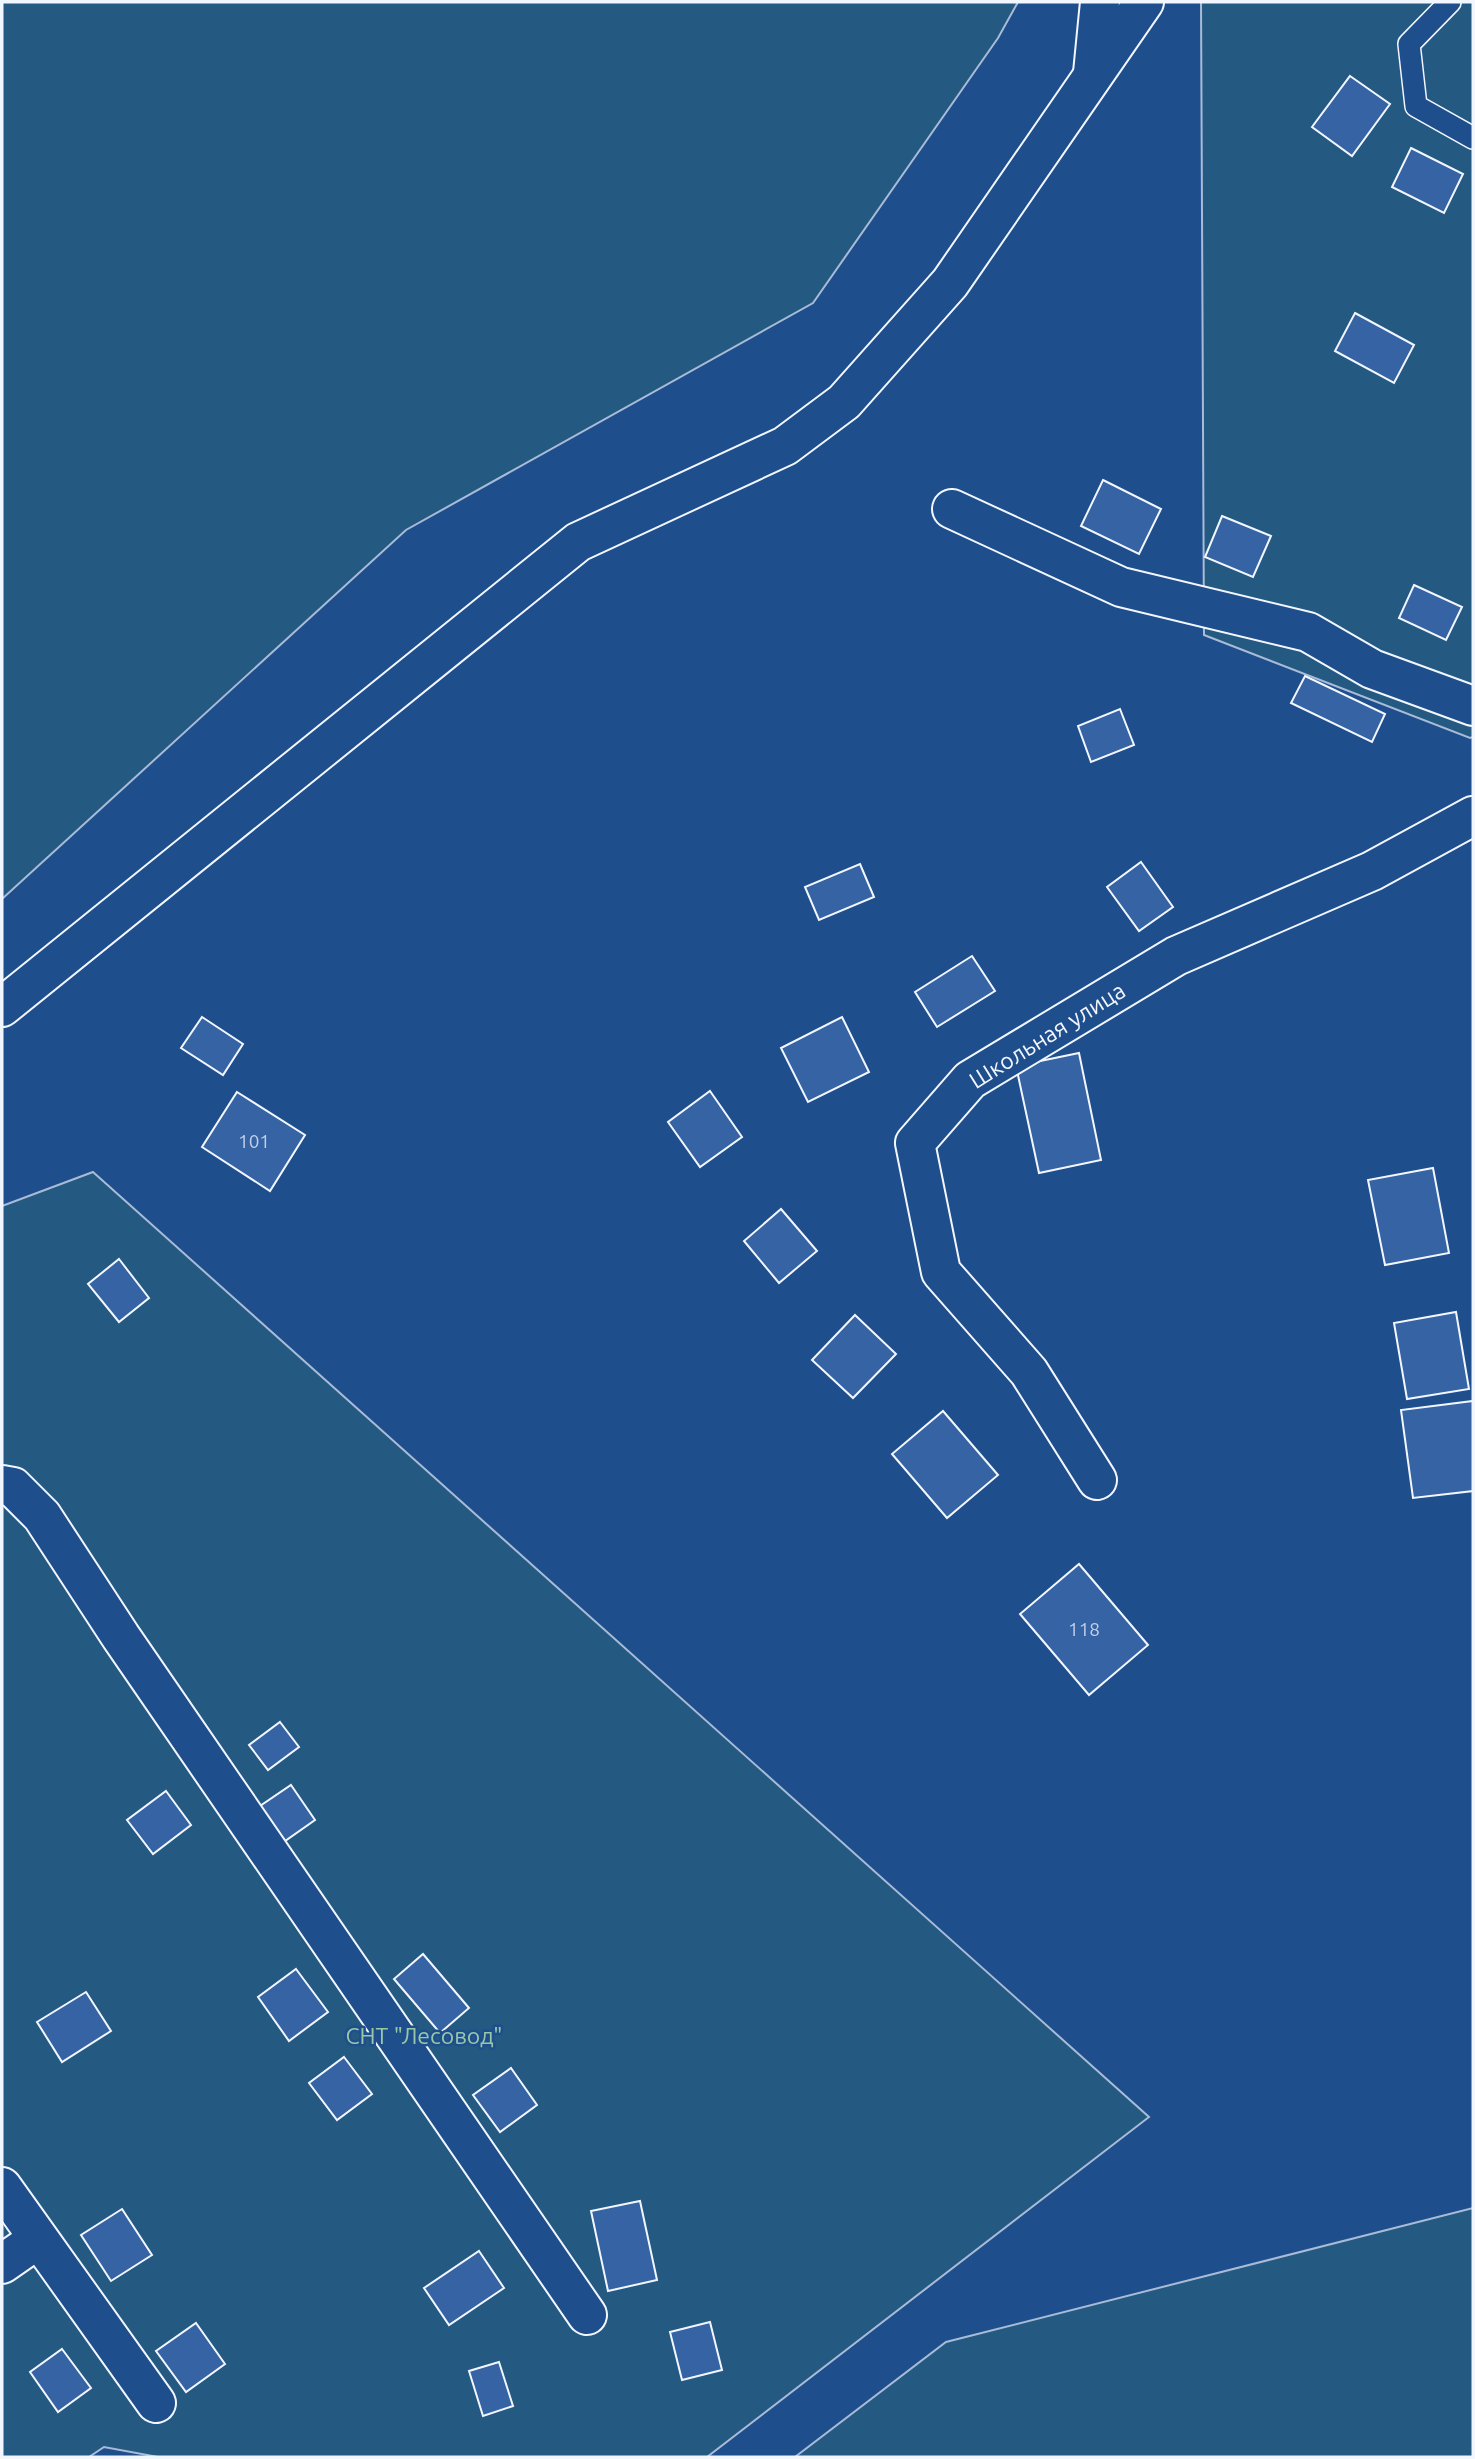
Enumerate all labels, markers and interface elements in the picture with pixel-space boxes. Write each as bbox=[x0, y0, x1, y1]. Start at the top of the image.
street label: Школьная улица bbox=[965, 977, 1129, 1093]
house number: 101 bbox=[238, 1130, 270, 1152]
house number: 118 bbox=[1068, 1618, 1100, 1640]
park label: СНТ "Лесовод" bbox=[345, 2023, 503, 2048]

